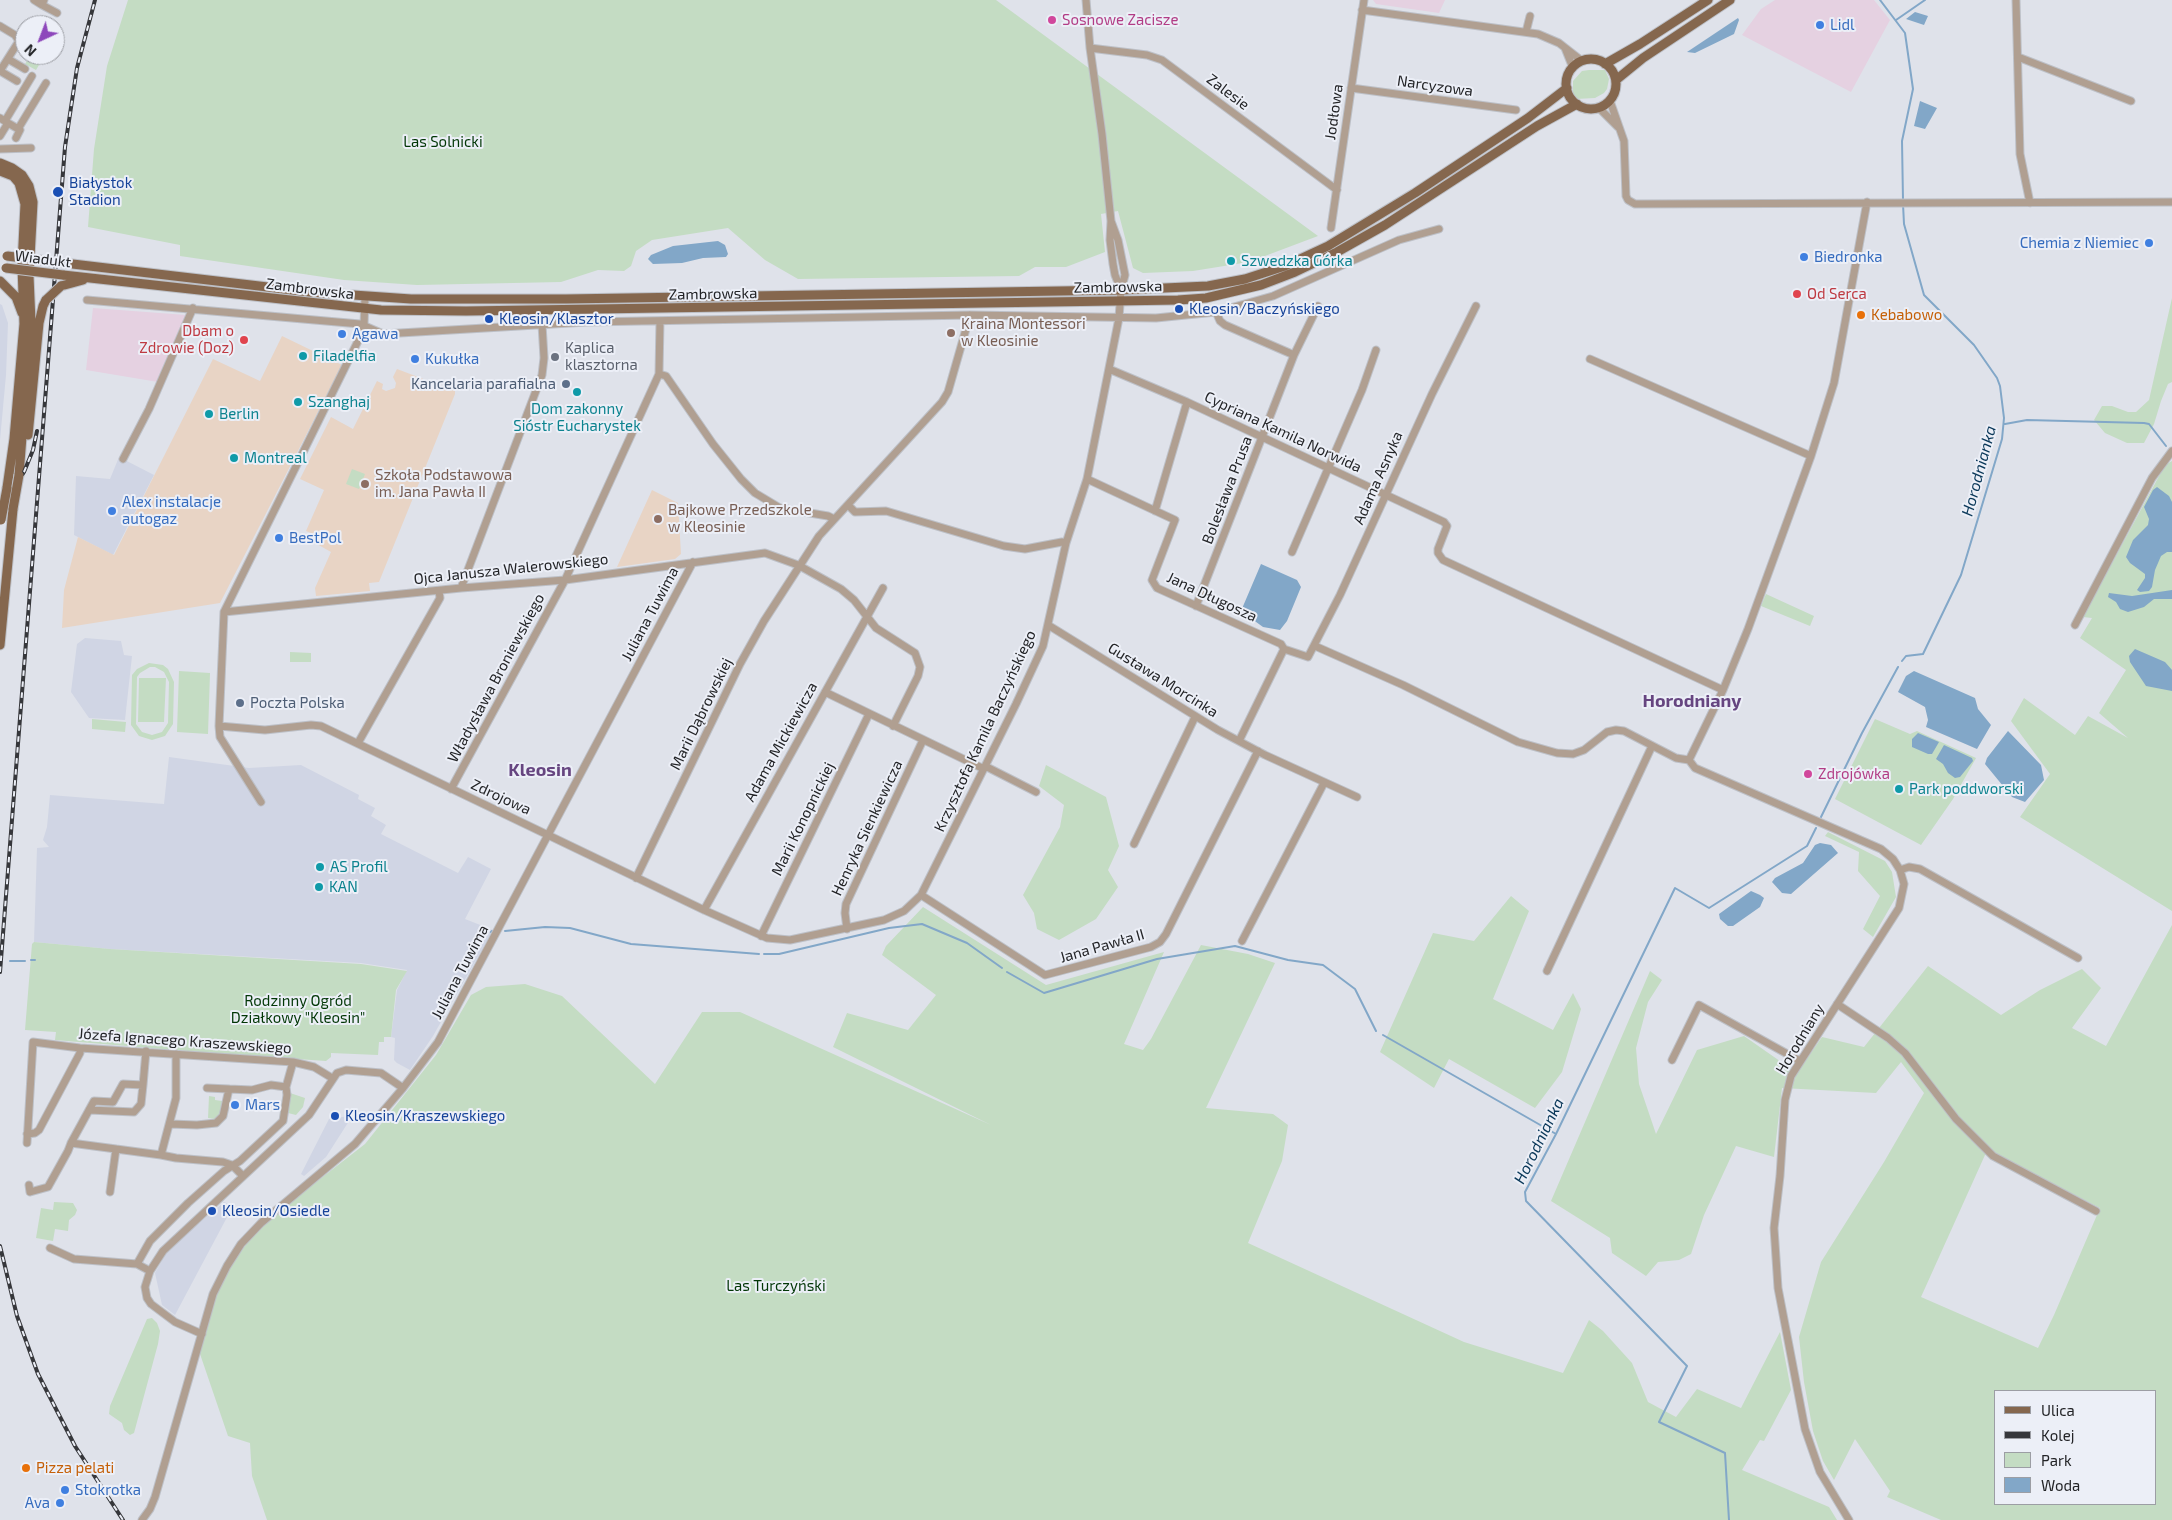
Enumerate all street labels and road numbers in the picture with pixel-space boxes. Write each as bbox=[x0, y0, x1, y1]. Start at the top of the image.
street label: Zalesie bbox=[1203, 70, 1253, 114]
street label: Narcyzowa bbox=[1396, 72, 1474, 100]
street label: Jodłowa bbox=[1321, 83, 1347, 141]
street label: Wiadukt bbox=[14, 247, 72, 271]
street label: Zambrowska bbox=[265, 275, 355, 303]
street label: Zambrowska bbox=[1074, 277, 1162, 297]
street label: Zambrowska bbox=[669, 284, 757, 304]
street label: Cypriana Kamila Norwida bbox=[1202, 388, 1364, 476]
street label: Adama Asnyka bbox=[1349, 429, 1407, 527]
street label: Bolesława Prusa bbox=[1198, 433, 1256, 547]
street label: Ojca Janusza Walerowskiego bbox=[413, 550, 609, 588]
street label: Juliana Tuwima bbox=[618, 564, 682, 664]
street label: Jana Długosza bbox=[1164, 568, 1260, 626]
street label: Władysława Broniewskiego bbox=[444, 590, 548, 766]
street label: Krzysztofa Kamila Baczyńskiego bbox=[930, 627, 1040, 835]
street label: Gustawa Morcinka bbox=[1105, 639, 1221, 721]
street label: Marii Dąbrowskiej bbox=[666, 655, 736, 773]
street label: Adama Mickiewicza bbox=[741, 679, 821, 805]
street label: Henryka Sienkiewicza bbox=[828, 757, 906, 899]
street label: Marii Konopnickiej bbox=[768, 759, 838, 879]
street label: Zdrojowa bbox=[468, 775, 534, 819]
street label: Juliana Tuwima bbox=[428, 922, 492, 1022]
street label: Jana Pawła II bbox=[1058, 925, 1146, 967]
street label: Horodniany bbox=[1772, 1001, 1828, 1077]
street label: Józefa Ignacego Kraszewskiego bbox=[78, 1025, 292, 1057]

